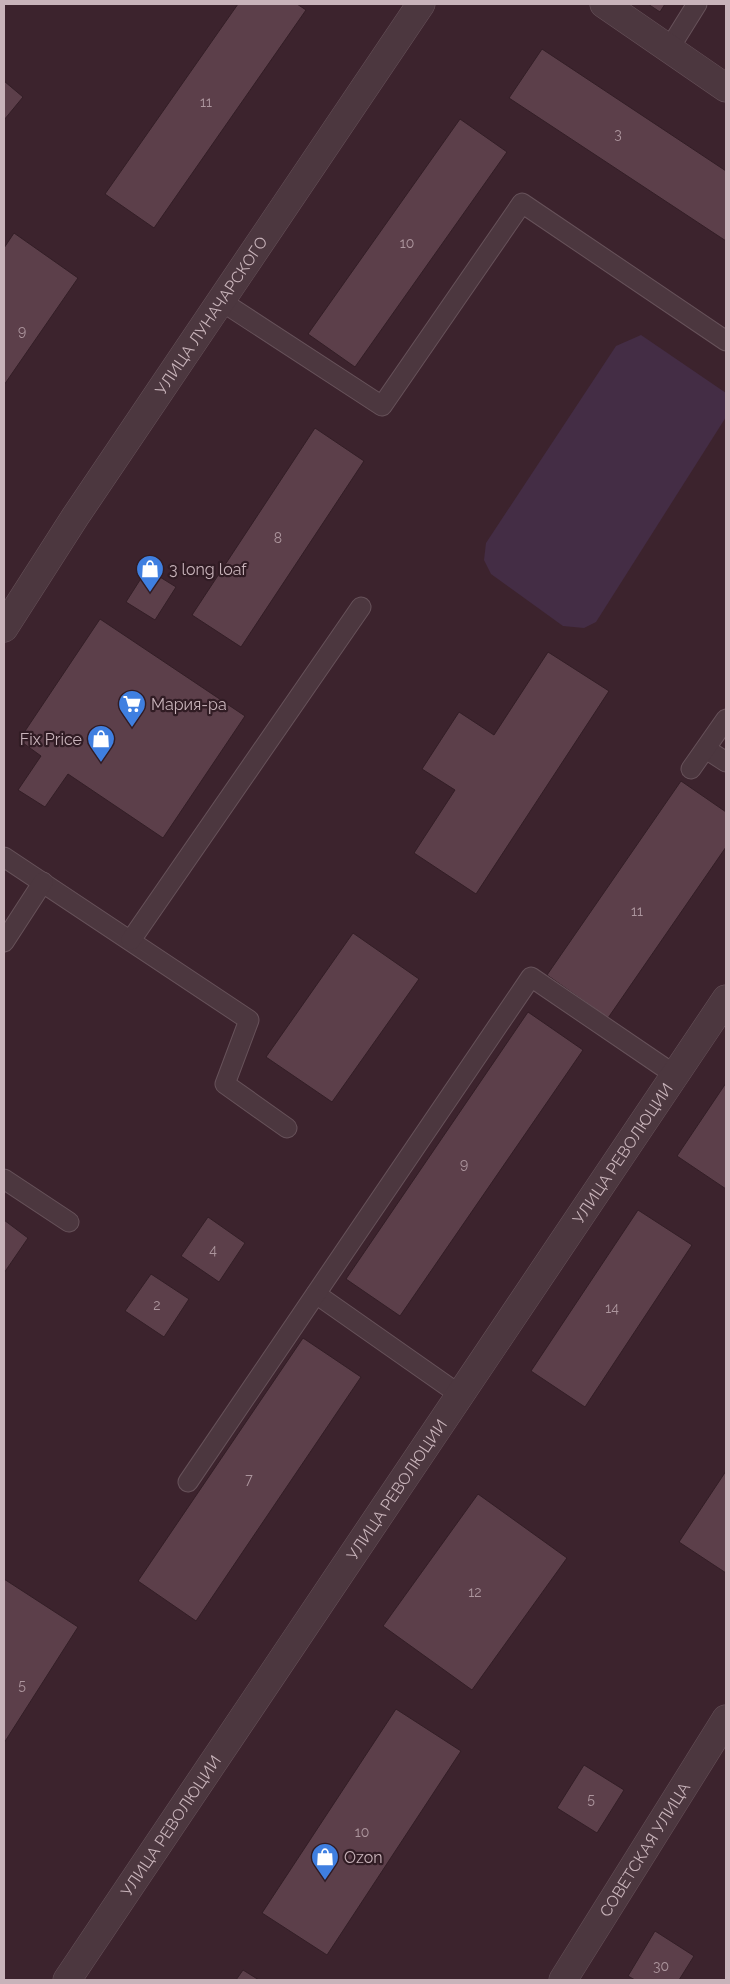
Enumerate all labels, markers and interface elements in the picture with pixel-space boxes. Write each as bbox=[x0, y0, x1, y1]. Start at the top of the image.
house number: 11 bbox=[200, 94, 212, 110]
house number: 3 bbox=[614, 126, 622, 142]
street label: УЛИЦА ЛУНАЧАРСКОГО bbox=[151, 233, 271, 398]
house number: 10 bbox=[400, 235, 414, 251]
house number: 9 bbox=[18, 323, 26, 339]
house number: 8 bbox=[274, 530, 282, 546]
shop icon: 3 long loaf bbox=[135, 554, 165, 593]
place label: 3 long loaf bbox=[169, 560, 247, 579]
supermarket icon: Мария-ра bbox=[117, 689, 147, 728]
place label: Мария-ра bbox=[151, 695, 227, 714]
shop icon: Fix Price bbox=[86, 724, 116, 763]
place label: Fix Price bbox=[20, 730, 82, 749]
house number: 11 bbox=[631, 903, 643, 919]
street label: УЛИЦА РЕВОЛЮЦИИ bbox=[568, 1079, 676, 1227]
house number: 9 bbox=[460, 1156, 468, 1172]
house number: 4 bbox=[209, 1242, 217, 1258]
house number: 2 bbox=[153, 1297, 161, 1313]
house number: 14 bbox=[605, 1300, 619, 1316]
street label: УЛИЦА РЕВОЛЮЦИИ bbox=[342, 1415, 451, 1563]
house number: 7 bbox=[245, 1471, 253, 1487]
house number: 12 bbox=[468, 1584, 482, 1600]
house number: 5 bbox=[18, 1677, 26, 1693]
street label: УЛИЦА РЕВОЛЮЦИИ bbox=[117, 1752, 225, 1900]
street label: СОВЕТСКАЯ УЛИЦА bbox=[595, 1778, 694, 1920]
house number: 5 bbox=[587, 1791, 595, 1807]
house number: 10 bbox=[355, 1824, 369, 1840]
shop icon: Ozon bbox=[310, 1842, 340, 1881]
place label: Ozon bbox=[344, 1848, 383, 1867]
house number: 30 bbox=[653, 1958, 669, 1974]

